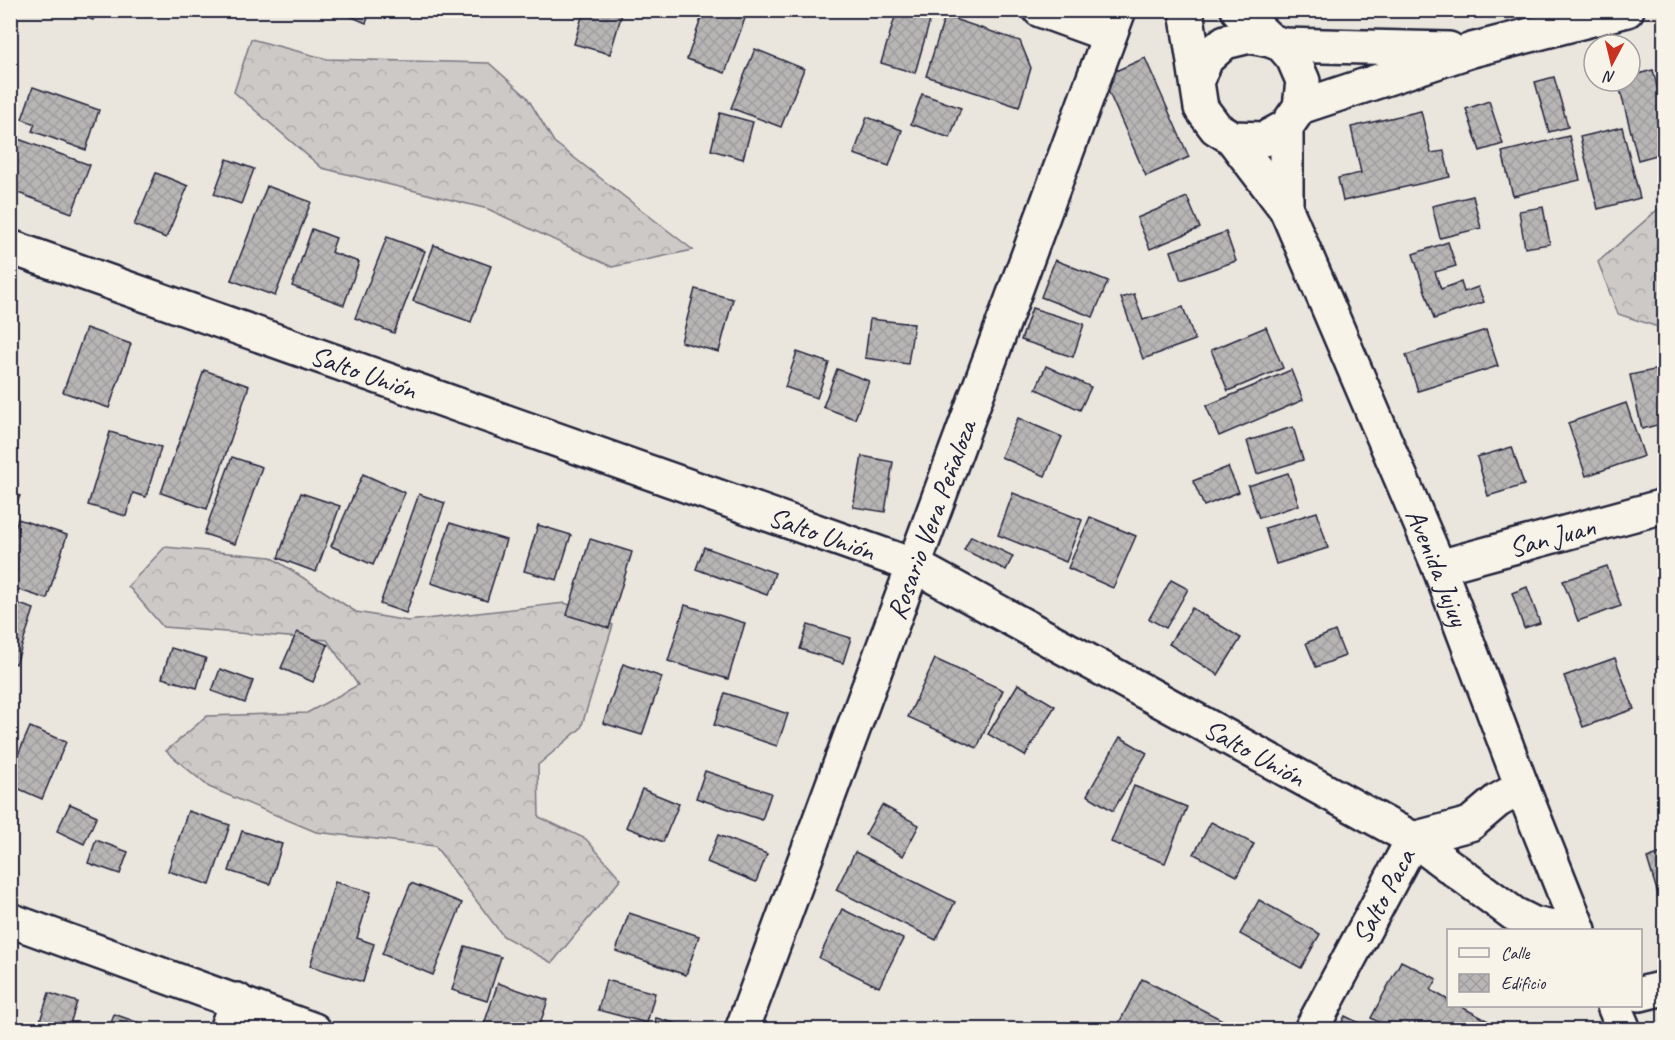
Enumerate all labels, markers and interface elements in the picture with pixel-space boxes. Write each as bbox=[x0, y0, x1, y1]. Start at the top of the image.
north arrow bbox=[1582, 33, 1642, 93]
text: N bbox=[1601, 66, 1616, 87]
street label: Salto Unión bbox=[306, 337, 423, 407]
street label: Rosario Vera Peñaloza bbox=[878, 413, 985, 624]
street label: Salto Unión bbox=[764, 499, 881, 569]
street label: Avenida Jujuy bbox=[1398, 503, 1477, 633]
street label: San Juan bbox=[1505, 508, 1599, 565]
street label: Salto Unión bbox=[1198, 711, 1312, 795]
street label: Salto Paca bbox=[1344, 841, 1423, 950]
legend bbox=[1447, 929, 1642, 1007]
text: Calle bbox=[1501, 942, 1530, 964]
text: Edificio bbox=[1501, 972, 1547, 994]

